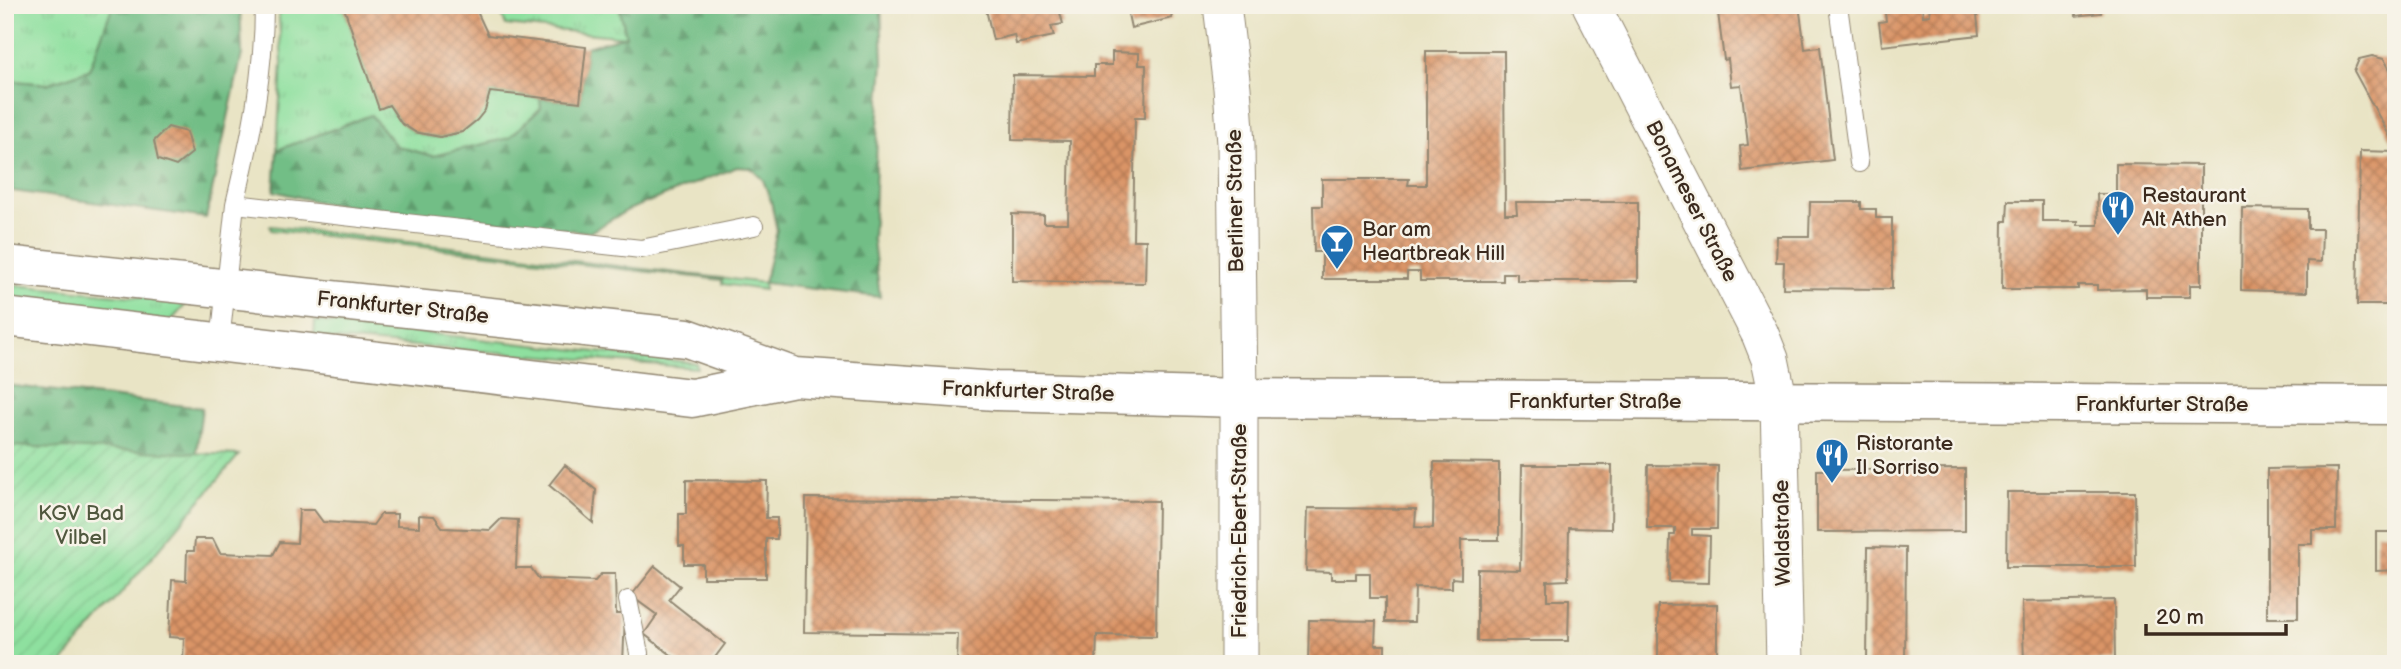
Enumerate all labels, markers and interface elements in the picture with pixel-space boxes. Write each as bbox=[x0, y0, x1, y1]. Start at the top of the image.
street label: Bonameser Straße bbox=[1640, 116, 1743, 286]
street label: Berliner Straße bbox=[1222, 129, 1249, 273]
place label: Restaurant Alt Athen bbox=[2142, 183, 2247, 232]
restaurant icon: Restaurant Alt Athen bbox=[2099, 188, 2137, 237]
place label: Bar am Heartbreak Hill bbox=[1362, 217, 1505, 266]
bar icon: Bar am Heartbreak Hill bbox=[1318, 222, 1356, 271]
street label: Frankfurter Straße bbox=[316, 286, 490, 329]
street label: Frankfurter Straße bbox=[941, 376, 1115, 407]
street label: Frankfurter Straße bbox=[1509, 389, 1681, 414]
street label: Frankfurter Straße bbox=[2076, 392, 2248, 417]
street label: Friedrich-Ebert-Straße bbox=[1227, 424, 1252, 638]
place label: Ristorante Il Sorriso bbox=[1856, 431, 1953, 480]
restaurant icon: Ristorante Il Sorriso bbox=[1813, 436, 1851, 485]
street label: Waldstraße bbox=[1769, 480, 1796, 586]
park label: KGV Bad Vilbel bbox=[38, 501, 124, 550]
scale bar bbox=[2146, 592, 2286, 636]
text: 20 m bbox=[2156, 605, 2204, 630]

